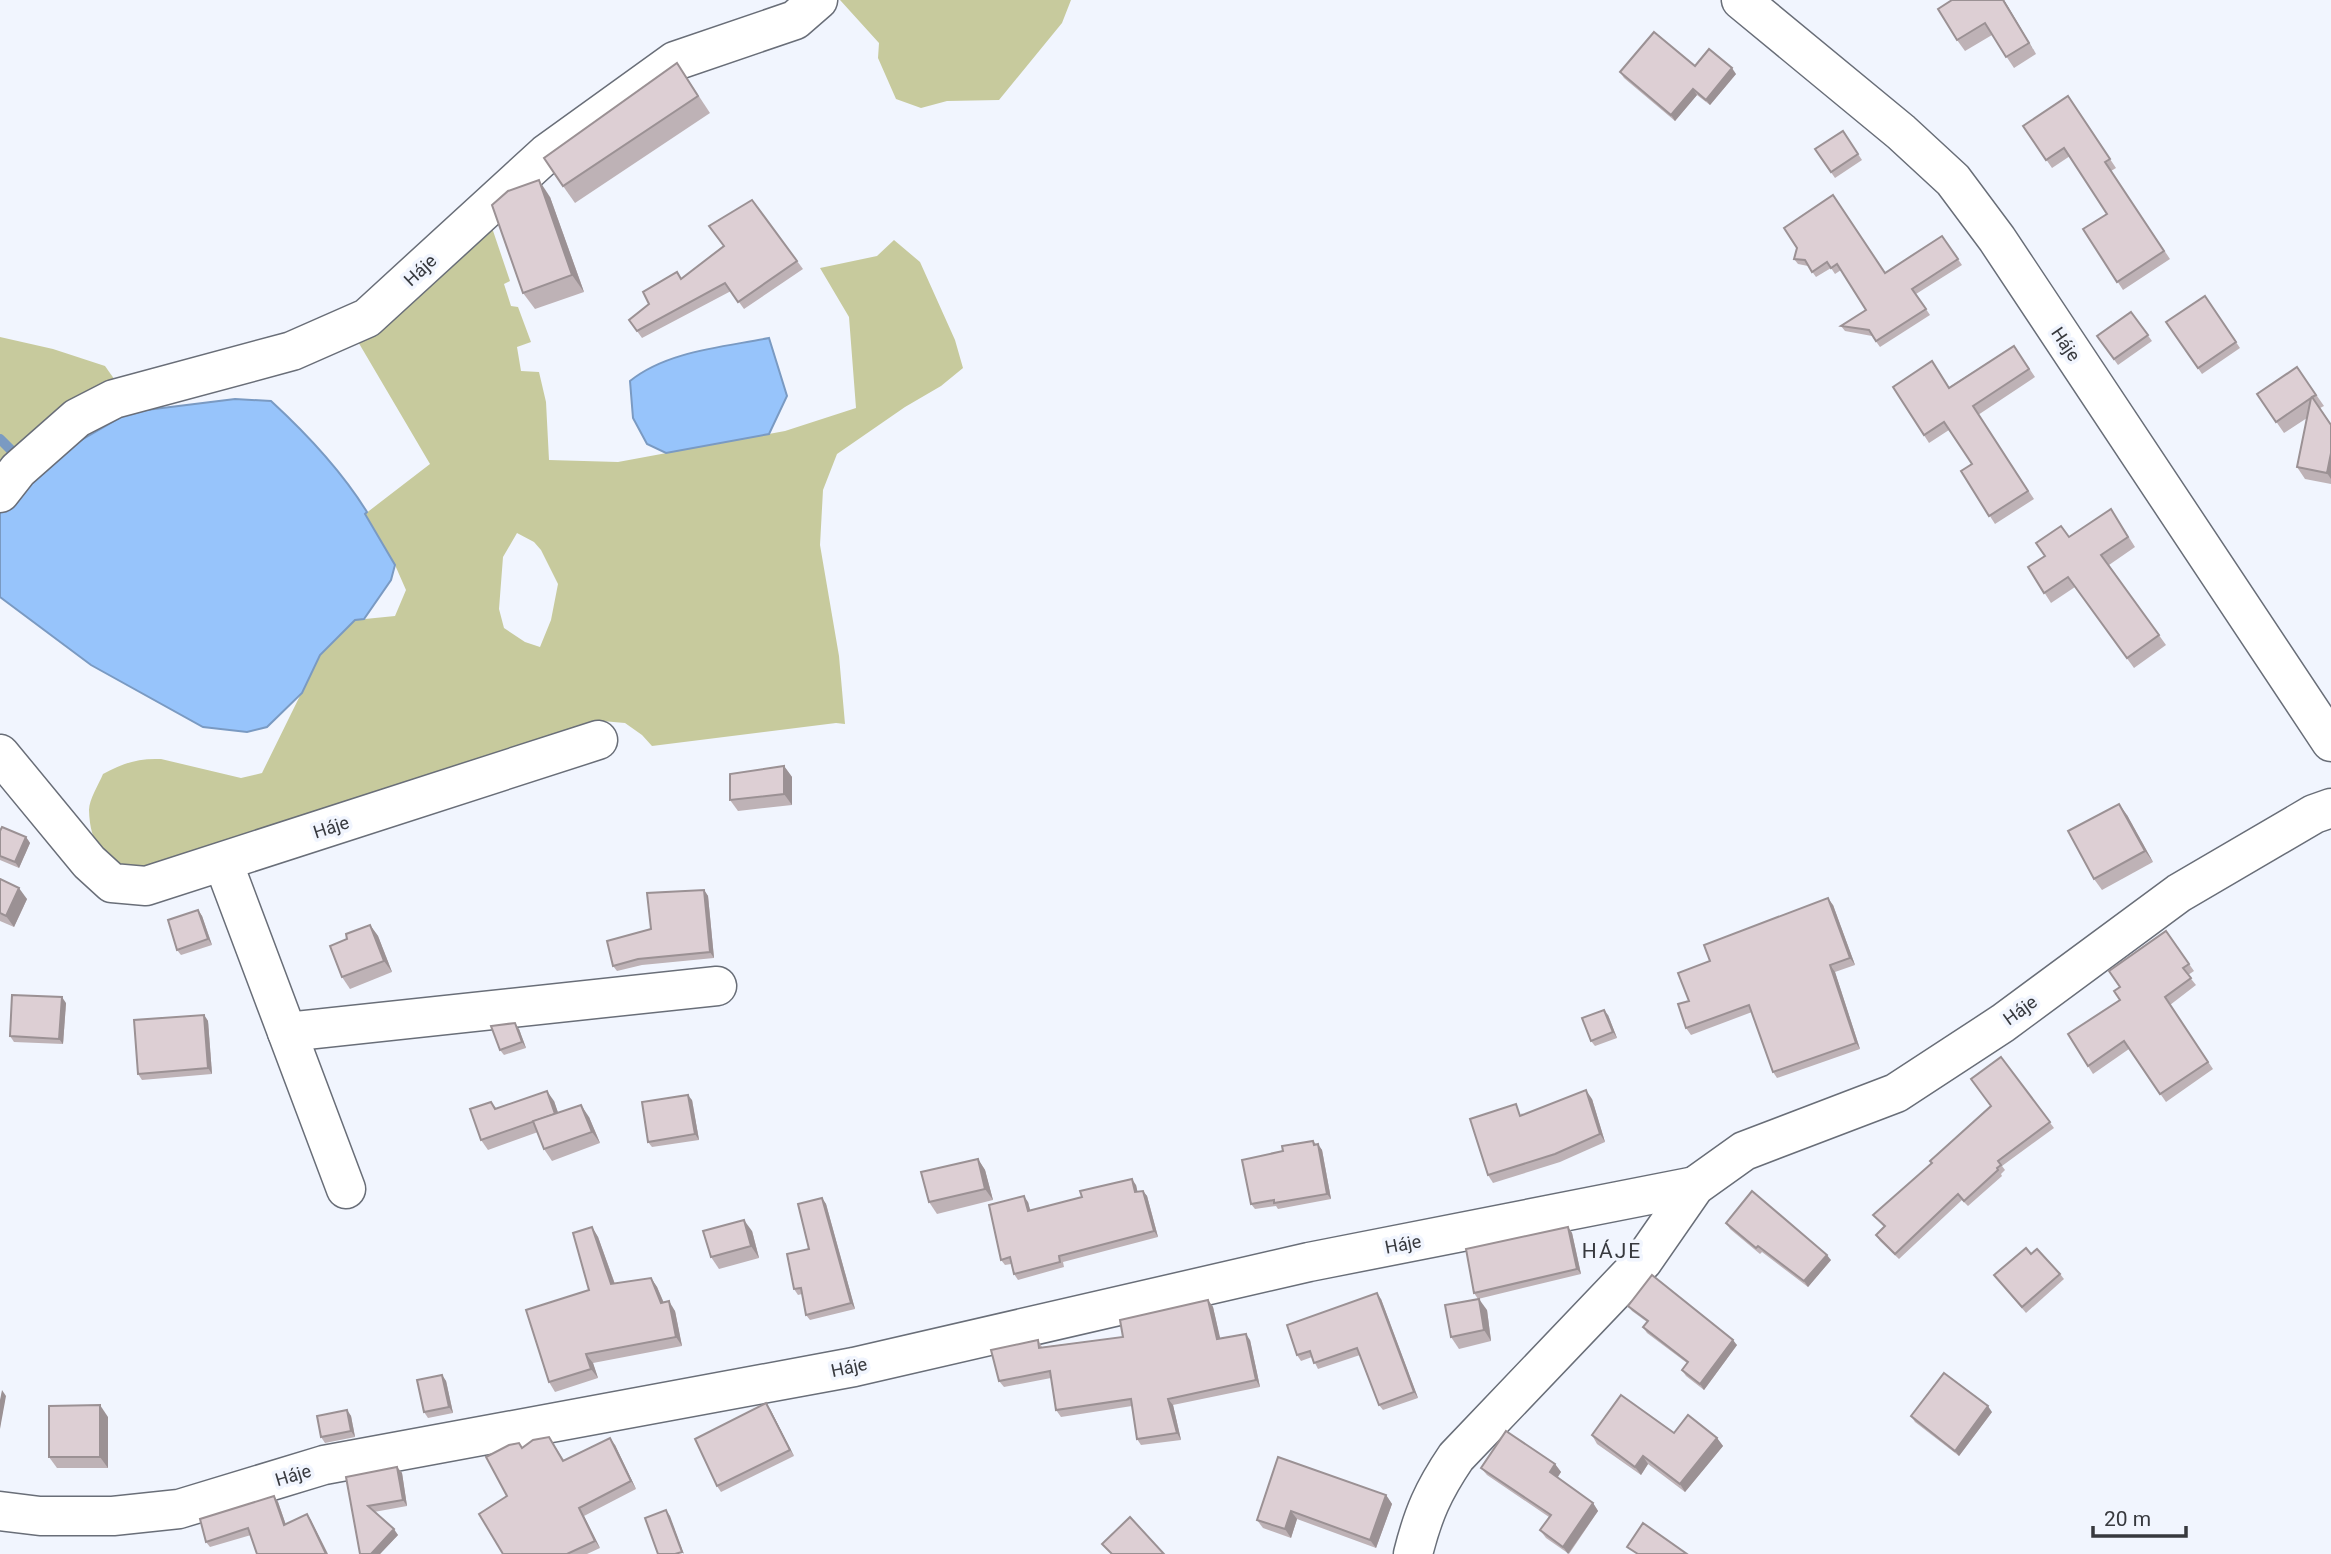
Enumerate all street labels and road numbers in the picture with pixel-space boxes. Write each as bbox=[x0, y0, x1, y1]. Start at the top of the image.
street label: Háje bbox=[399, 250, 441, 290]
street label: Háje bbox=[2047, 323, 2085, 365]
street label: Háje bbox=[310, 811, 352, 843]
street label: Háje bbox=[1999, 991, 2041, 1029]
street label: Háje bbox=[1383, 1230, 1423, 1258]
street label: Háje bbox=[829, 1353, 869, 1381]
street label: Háje bbox=[272, 1460, 314, 1490]

